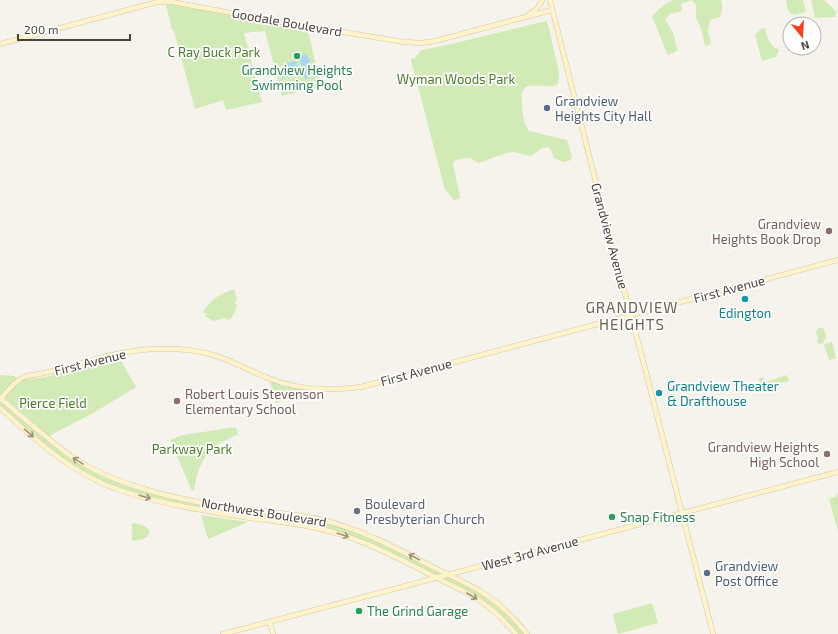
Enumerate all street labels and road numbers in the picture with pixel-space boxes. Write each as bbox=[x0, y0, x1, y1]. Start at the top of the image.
street label: Goodale Boulevard bbox=[231, 4, 343, 40]
street label: Grandview Avenue bbox=[588, 181, 632, 291]
street label: First Avenue bbox=[692, 272, 766, 306]
street label: First Avenue bbox=[53, 345, 127, 379]
street label: First Avenue bbox=[379, 355, 453, 389]
street label: Northwest Boulevard bbox=[200, 494, 328, 530]
street label: West 3rd Avenue bbox=[480, 532, 580, 574]

